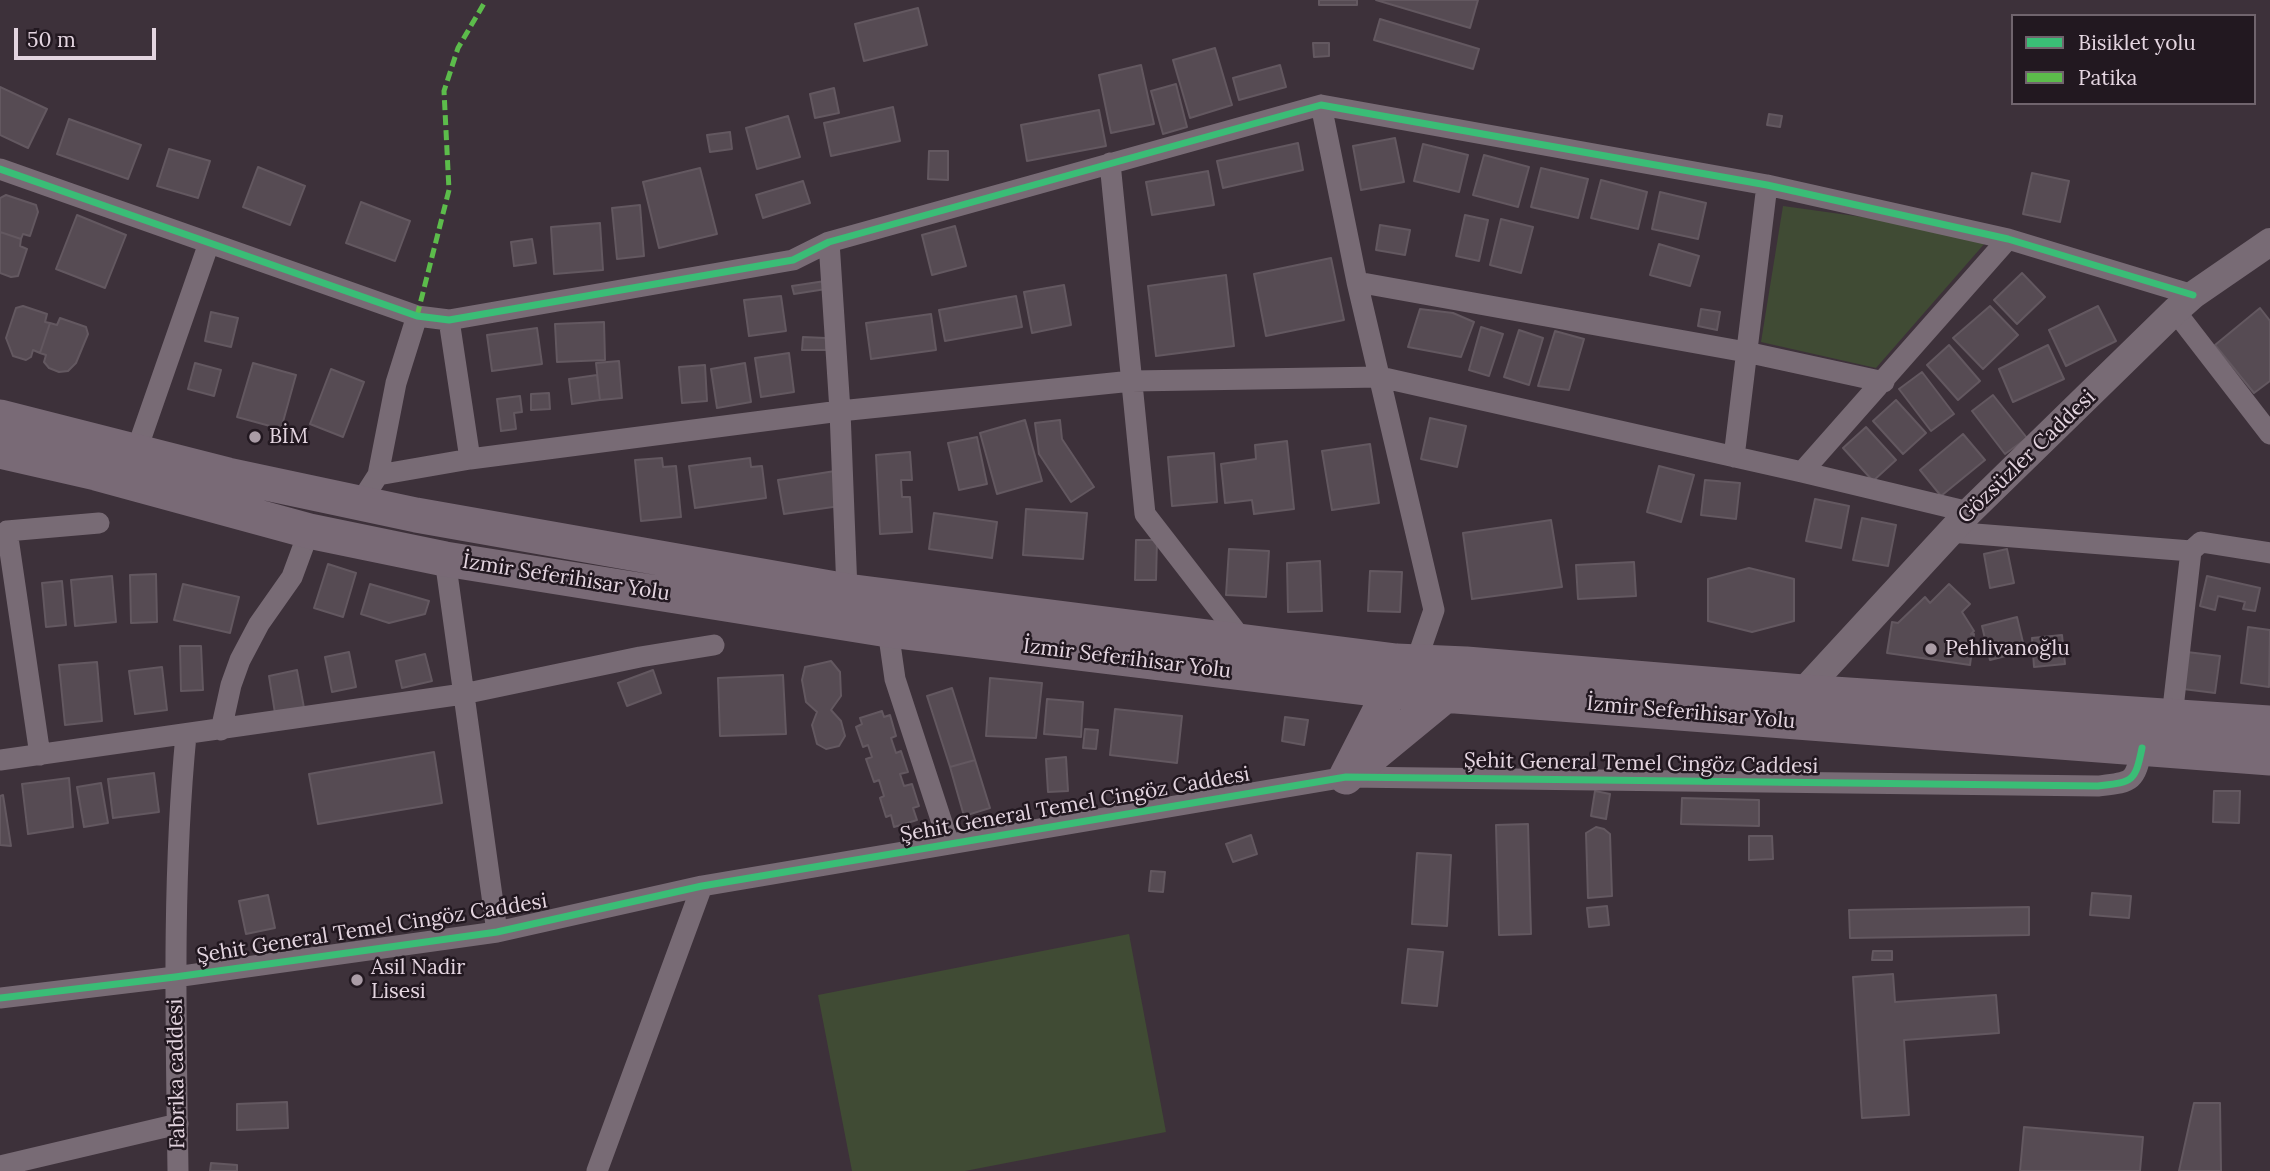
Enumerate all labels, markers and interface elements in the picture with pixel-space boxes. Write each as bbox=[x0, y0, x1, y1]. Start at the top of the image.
scale bar bbox=[18, 14, 159, 58]
legend bbox=[2011, 14, 2256, 105]
text: 50 m bbox=[27, 26, 76, 53]
text: Bisiklet yolu bbox=[2078, 29, 2196, 56]
text: Patika bbox=[2078, 64, 2137, 91]
street label: Gözsüzler Caddesi bbox=[1953, 385, 2101, 529]
place label: BİM bbox=[269, 424, 308, 450]
marker: BİM bbox=[247, 429, 263, 445]
street label: İzmir Seferihisar Yolu bbox=[461, 549, 671, 607]
street label: İzmir Seferihisar Yolu bbox=[1021, 634, 1233, 684]
place label: Pehlivanoğlu bbox=[1945, 636, 2070, 662]
marker: Pehlivanoğlu bbox=[1923, 641, 1939, 657]
street label: İzmir Seferihisar Yolu bbox=[1586, 691, 1796, 735]
street label: Şehit General Temel Cingöz Caddesi bbox=[1464, 748, 1818, 780]
street label: Şehit General Temel Cingöz Caddesi bbox=[898, 762, 1252, 848]
street label: Şehit General Temel Cingöz Caddesi bbox=[195, 889, 549, 969]
place label: Asil Nadir Lisesi bbox=[371, 955, 465, 1005]
marker: Asil Nadir Lisesi bbox=[349, 972, 365, 988]
street label: Fabrika caddesi bbox=[163, 999, 191, 1149]

